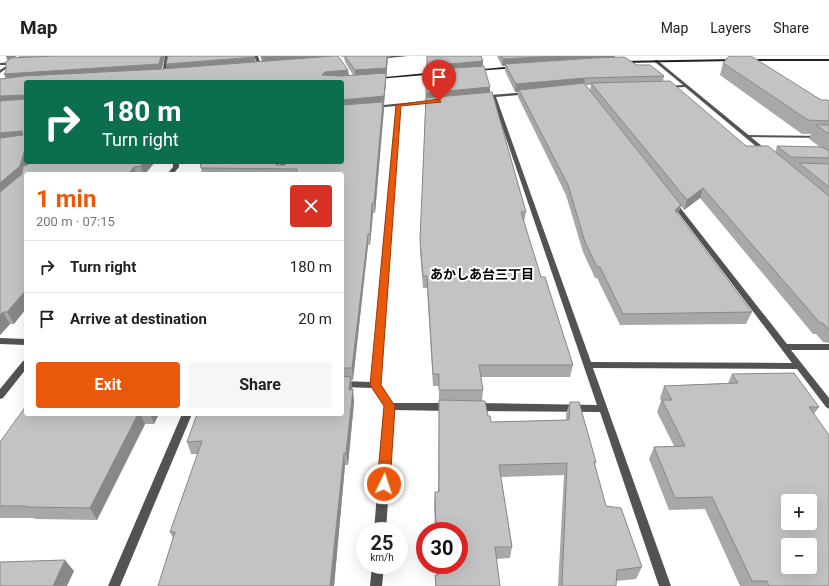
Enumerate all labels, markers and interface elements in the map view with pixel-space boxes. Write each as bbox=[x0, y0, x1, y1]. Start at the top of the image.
text: Map bbox=[20, 16, 58, 39]
text: Map bbox=[661, 20, 688, 36]
text: Layers bbox=[710, 20, 751, 36]
text: Share bbox=[773, 20, 809, 36]
pin bbox=[422, 60, 456, 101]
icon: arrive bbox=[428, 66, 450, 88]
text: 180 m bbox=[102, 95, 181, 128]
icon: right bbox=[36, 96, 88, 148]
text: Turn right bbox=[102, 129, 179, 150]
text: 1 min bbox=[36, 185, 96, 213]
button: close bbox=[290, 185, 332, 227]
text: 200 m · 07:15 bbox=[36, 214, 115, 229]
icon: right bbox=[36, 256, 58, 278]
text: Turn right bbox=[70, 258, 136, 276]
text: 180 m bbox=[290, 258, 332, 276]
district label: あかしあ台三丁目 bbox=[430, 267, 534, 282]
icon: arrive bbox=[36, 308, 58, 330]
text: Arrive at destination bbox=[70, 310, 207, 328]
text: 20 m bbox=[298, 310, 332, 328]
button: Exit bbox=[36, 362, 180, 408]
button: Share bbox=[188, 362, 332, 408]
position arrow bbox=[363, 463, 405, 505]
map controls bbox=[781, 494, 817, 574]
button: + bbox=[781, 494, 817, 530]
speed limit sign: 30 bbox=[416, 522, 468, 574]
text: 25 bbox=[371, 531, 393, 555]
button: − bbox=[781, 538, 817, 574]
text: km/h bbox=[370, 552, 394, 563]

